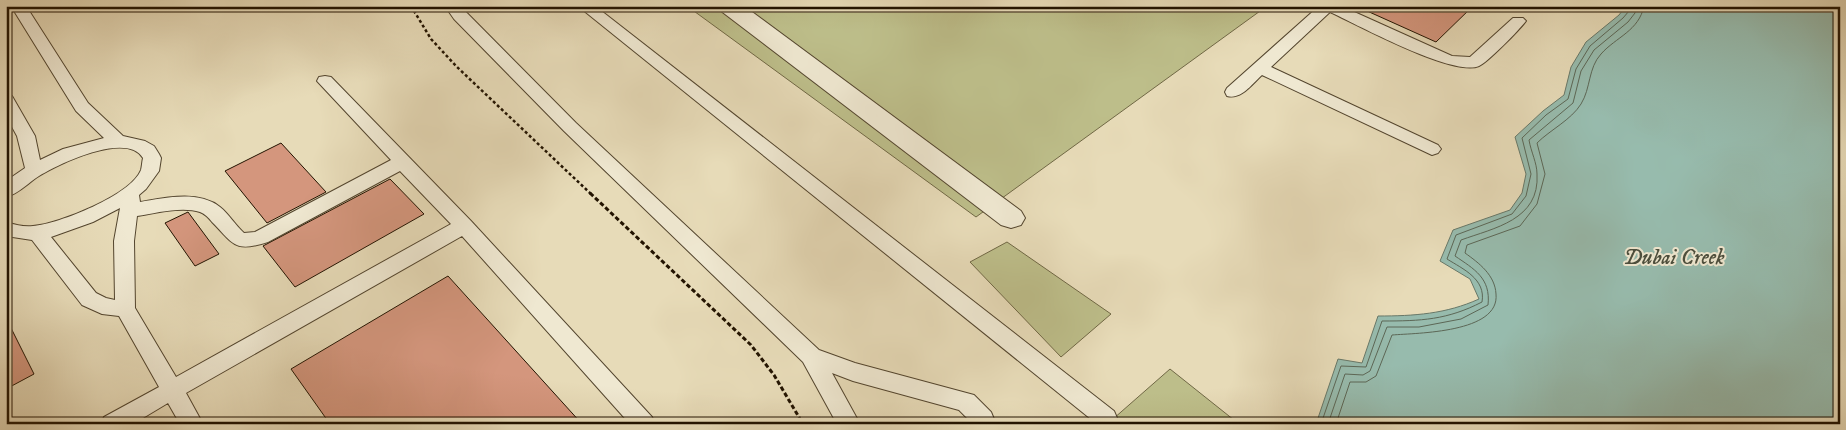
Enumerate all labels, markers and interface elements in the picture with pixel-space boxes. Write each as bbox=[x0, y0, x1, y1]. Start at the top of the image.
water label: Dubai Creek bbox=[1623, 245, 1725, 271]

